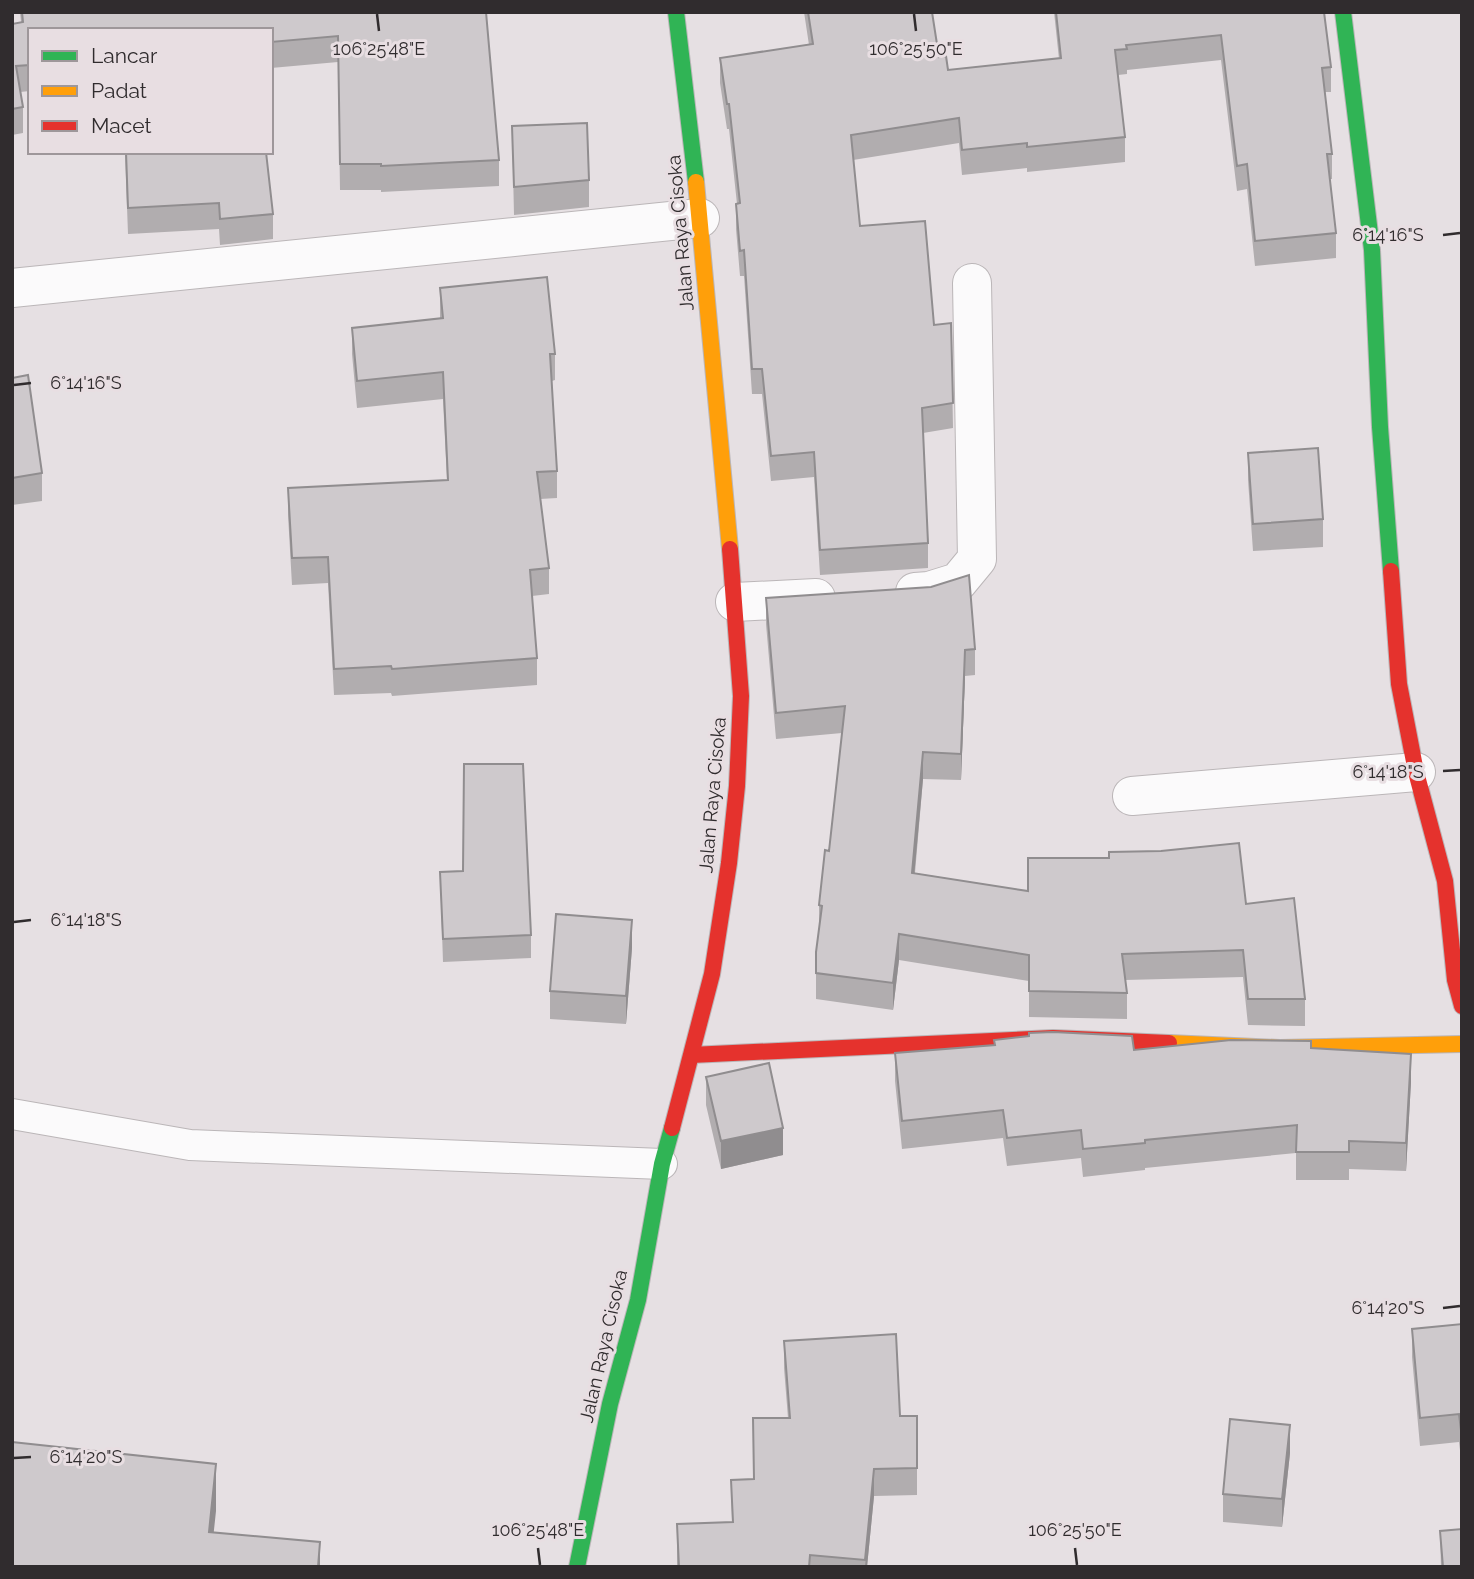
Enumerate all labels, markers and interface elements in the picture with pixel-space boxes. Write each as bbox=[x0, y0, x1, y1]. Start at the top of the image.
legend bbox=[28, 28, 273, 154]
text: 106°25'48"E bbox=[333, 38, 425, 59]
text: 106°25'50"E bbox=[869, 38, 963, 59]
text: Lancar bbox=[91, 43, 158, 68]
text: Padat bbox=[91, 78, 147, 103]
text: Macet bbox=[91, 113, 151, 138]
street label: Jalan Raya Cisoka bbox=[662, 154, 698, 312]
text: 6°14'16"S bbox=[1352, 224, 1424, 245]
text: 6°14'16"S bbox=[50, 372, 122, 393]
street label: Jalan Raya Cisoka bbox=[694, 716, 730, 874]
text: 6°14'18"S bbox=[1352, 761, 1424, 782]
text: 6°14'18"S bbox=[50, 909, 122, 930]
street label: Jalan Raya Cisoka bbox=[575, 1267, 631, 1425]
text: 6°14'20"S bbox=[1351, 1297, 1425, 1318]
text: 6°14'20"S bbox=[49, 1446, 123, 1467]
text: 106°25'48"E bbox=[492, 1519, 584, 1540]
text: 106°25'50"E bbox=[1028, 1519, 1122, 1540]

